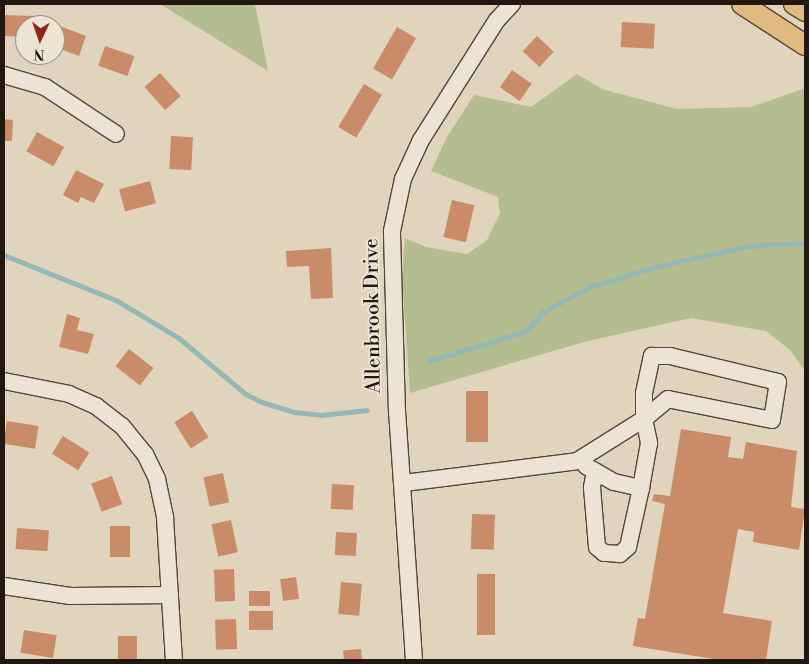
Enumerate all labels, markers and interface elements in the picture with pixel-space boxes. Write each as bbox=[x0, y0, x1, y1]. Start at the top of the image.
north arrow bbox=[15, 15, 65, 65]
text: N bbox=[33, 45, 45, 63]
street label: Allenbrook Drive bbox=[360, 238, 386, 394]

